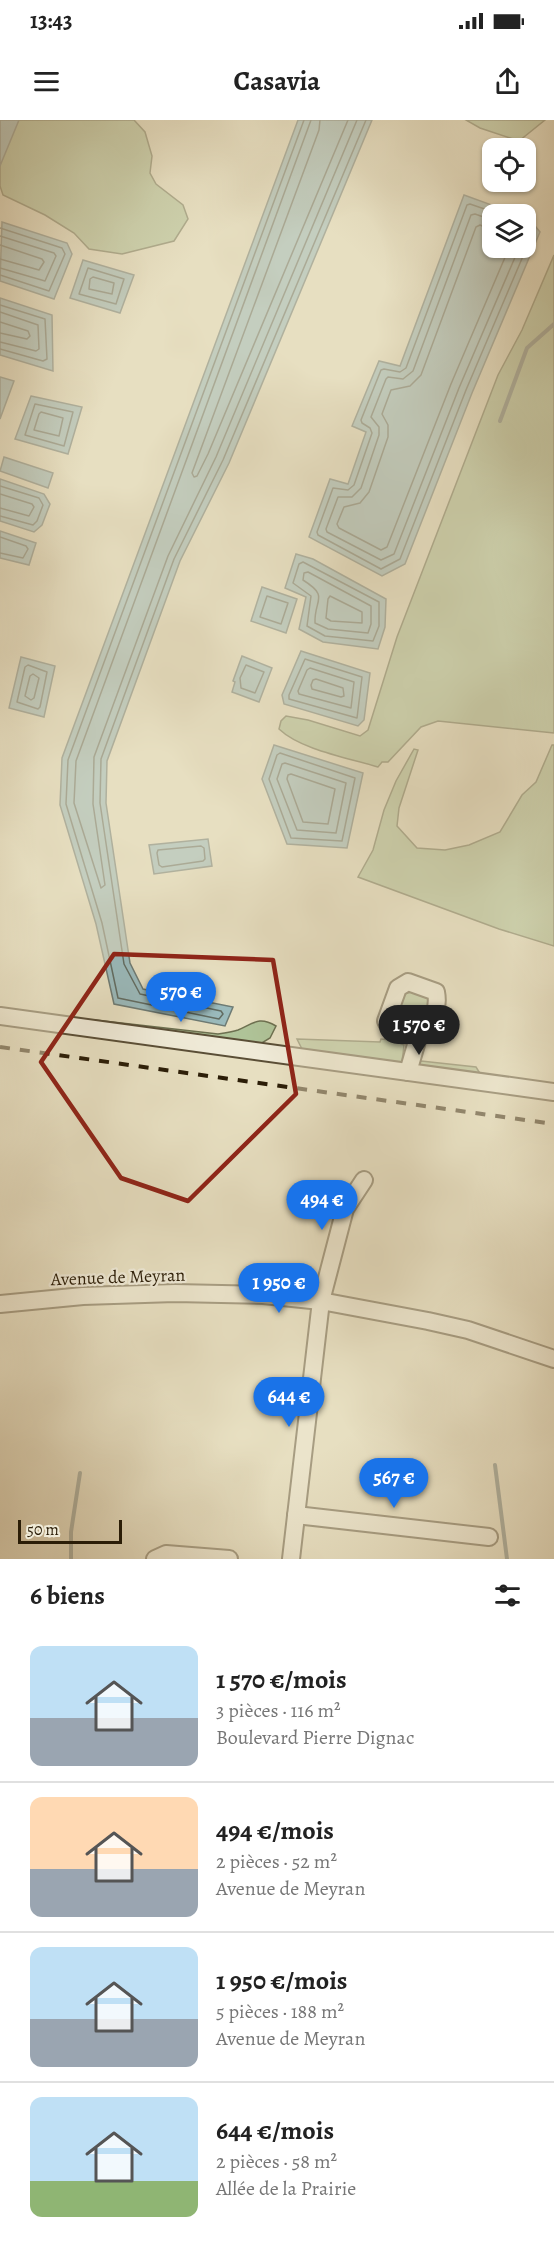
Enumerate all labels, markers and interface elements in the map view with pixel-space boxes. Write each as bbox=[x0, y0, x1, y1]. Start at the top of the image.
text: 13:43 bbox=[30, 6, 72, 36]
text: Casavia bbox=[234, 63, 320, 99]
icon: menu bbox=[30, 65, 63, 98]
icon: share bbox=[491, 65, 524, 98]
map controls bbox=[482, 138, 536, 258]
button: locate bbox=[482, 138, 536, 192]
button: layers bbox=[482, 204, 536, 258]
pin: 570 € bbox=[139, 972, 223, 1023]
text: 570 € bbox=[160, 978, 202, 1005]
pin: 1 570 € bbox=[364, 1005, 474, 1056]
text: 1 570 € bbox=[393, 1011, 445, 1038]
pin: 494 € bbox=[280, 1180, 364, 1231]
text: 494 € bbox=[300, 1186, 344, 1213]
street label: Avenue de Meyran bbox=[49, 1263, 186, 1291]
pin: 1 950 € bbox=[224, 1263, 334, 1314]
text: 1 950 € bbox=[252, 1269, 306, 1296]
pin: 644 € bbox=[247, 1377, 331, 1428]
text: 644 € bbox=[267, 1383, 311, 1410]
pin: 567 € bbox=[352, 1458, 436, 1509]
text: 567 € bbox=[373, 1464, 415, 1491]
scale bar bbox=[18, 1517, 122, 1544]
text: 50 m bbox=[27, 1519, 59, 1541]
text: 6 biens bbox=[30, 1578, 105, 1613]
icon: filters bbox=[491, 1579, 524, 1612]
text: 1 570 €/mois bbox=[216, 1662, 347, 1697]
icon: home bbox=[78, 1670, 150, 1742]
text: 3 pièces · 116 m² bbox=[216, 1697, 341, 1724]
text: Boulevard Pierre Dignac bbox=[216, 1724, 414, 1751]
text: 494 €/mois bbox=[216, 1813, 334, 1848]
icon: home bbox=[78, 1821, 150, 1893]
text: 2 pièces · 52 m² bbox=[216, 1848, 337, 1875]
text: Avenue de Meyran bbox=[216, 1875, 365, 1902]
text: 1 950 €/mois bbox=[216, 1963, 347, 1998]
icon: home bbox=[78, 1971, 150, 2043]
text: 5 pièces · 188 m² bbox=[216, 1998, 344, 2025]
text: Avenue de Meyran bbox=[216, 2025, 365, 2052]
text: 644 €/mois bbox=[216, 2113, 334, 2148]
icon: home bbox=[78, 2121, 150, 2193]
text: 2 pièces · 58 m² bbox=[216, 2148, 337, 2175]
text: Allée de la Prairie bbox=[216, 2175, 356, 2202]

